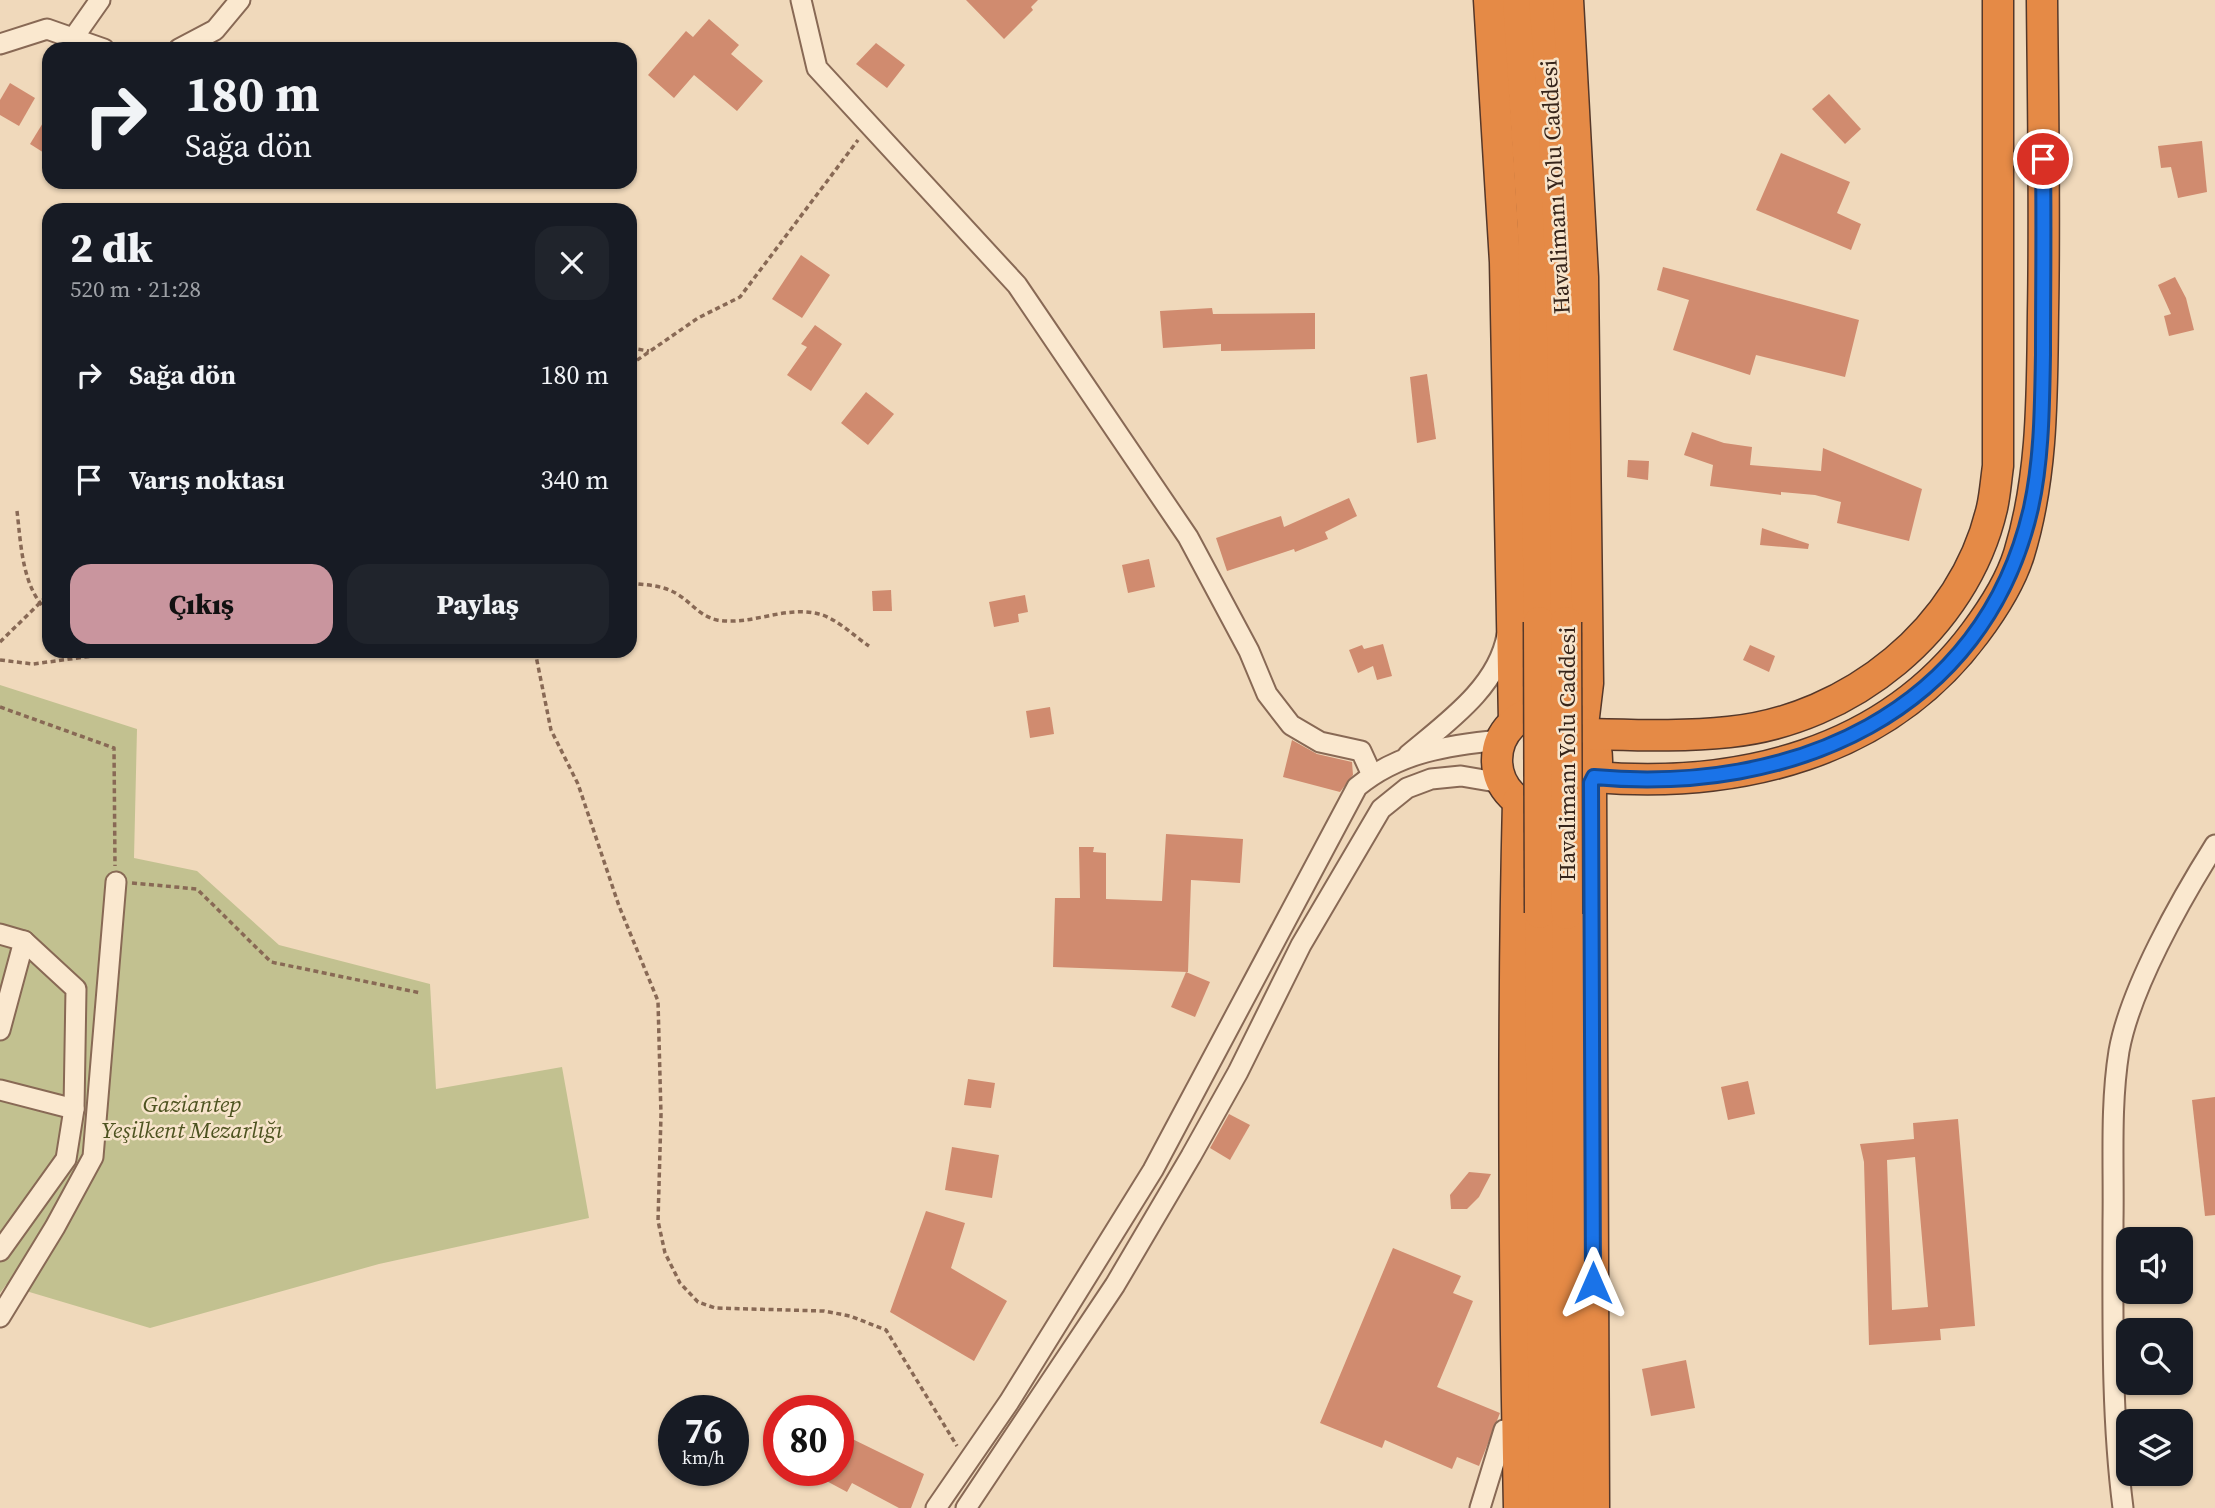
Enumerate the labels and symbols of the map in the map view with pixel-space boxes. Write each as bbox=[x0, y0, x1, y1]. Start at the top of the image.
street label: Havalimanı Yolu Caddesi bbox=[1532, 59, 1578, 315]
pin bbox=[2013, 129, 2073, 189]
street label: Havalimanı Yolu Caddesi bbox=[1551, 627, 1583, 881]
park label: Gaziantep Yeşilkent Mezarlığı bbox=[101, 1088, 283, 1146]
position arrow bbox=[1556, 1246, 1630, 1320]
speed limit sign: 80 bbox=[763, 1395, 854, 1486]

